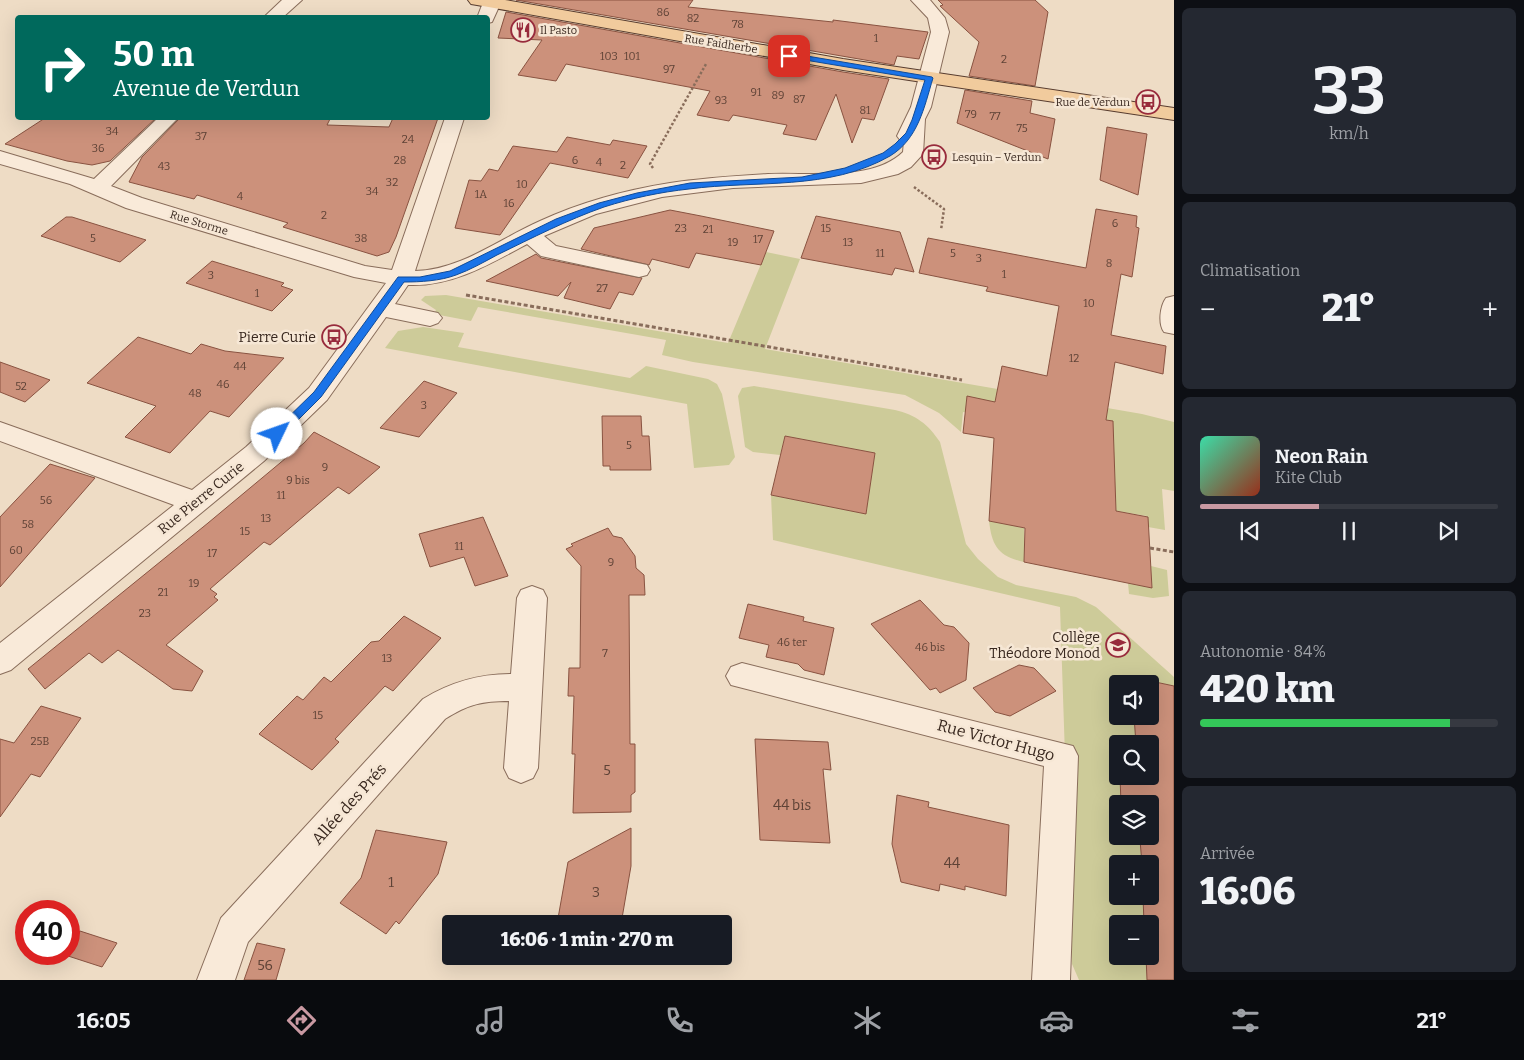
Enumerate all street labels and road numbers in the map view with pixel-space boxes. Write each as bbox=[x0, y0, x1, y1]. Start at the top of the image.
street label: Rue Faidherbe bbox=[684, 32, 758, 56]
street label: Rue Storme bbox=[168, 208, 230, 238]
street label: Rue Pierre Curie bbox=[155, 458, 247, 538]
street label: Rue Victor Hugo bbox=[935, 715, 1057, 765]
street label: Allée des Prés bbox=[308, 759, 390, 849]

